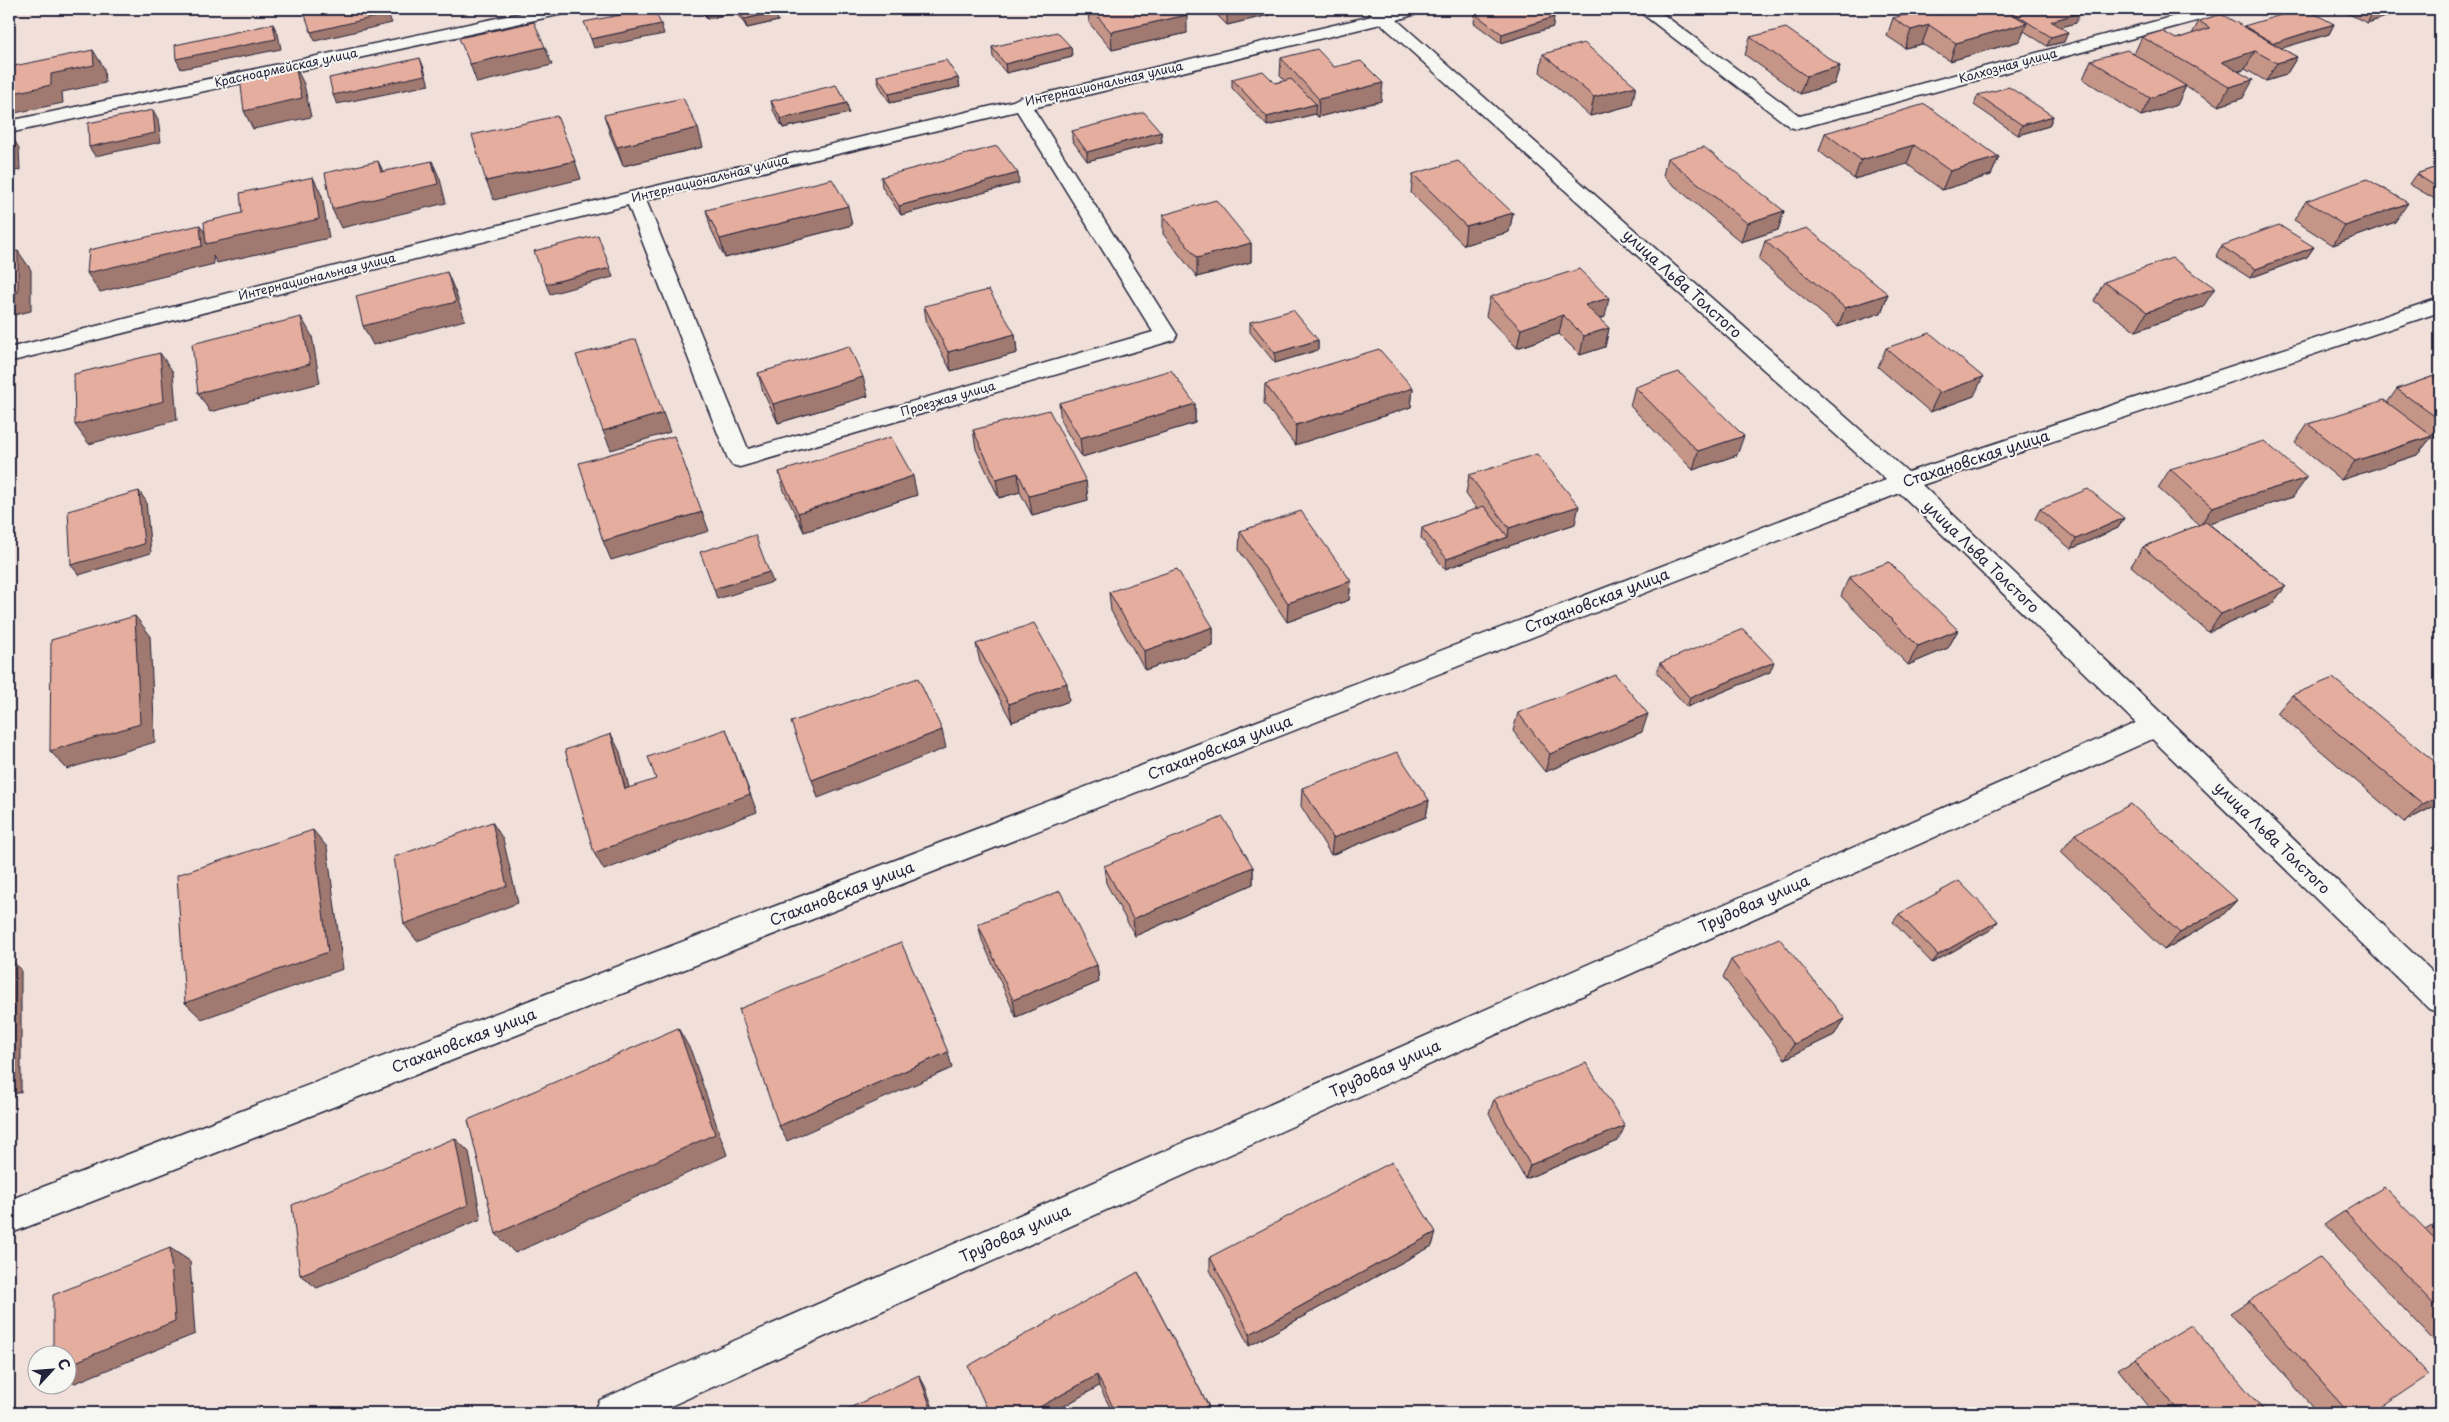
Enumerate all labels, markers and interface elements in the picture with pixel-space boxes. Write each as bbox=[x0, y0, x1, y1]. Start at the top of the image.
street label: Красноармейская улица bbox=[213, 43, 359, 91]
street label: Колхозная улица bbox=[1957, 43, 2059, 87]
street label: Интернациональная улица bbox=[1023, 56, 1185, 110]
street label: Интернациональная улица bbox=[629, 150, 791, 206]
street label: улица Льва Толстого bbox=[1618, 223, 1748, 343]
street label: Интернациональная улица bbox=[236, 248, 398, 304]
street label: Проезжая улица bbox=[898, 376, 998, 420]
street label: Стахановская улица bbox=[1899, 423, 2053, 492]
street label: улица Льва Толстого bbox=[1919, 494, 2045, 618]
street label: Стахановская улица bbox=[1521, 561, 1673, 638]
street label: Стахановская улица bbox=[1144, 708, 1296, 785]
street label: улица Льва Толстого bbox=[2210, 775, 2336, 899]
street label: Стахановская улица bbox=[766, 854, 918, 931]
street label: Трудовая улица bbox=[1694, 868, 1813, 937]
street label: Стахановская улица bbox=[388, 1001, 540, 1078]
street label: Трудовая улица bbox=[1325, 1033, 1444, 1102]
street label: Трудовая улица bbox=[955, 1198, 1074, 1267]
north arrow bbox=[28, 1344, 78, 1394]
text: С bbox=[52, 1355, 76, 1373]

